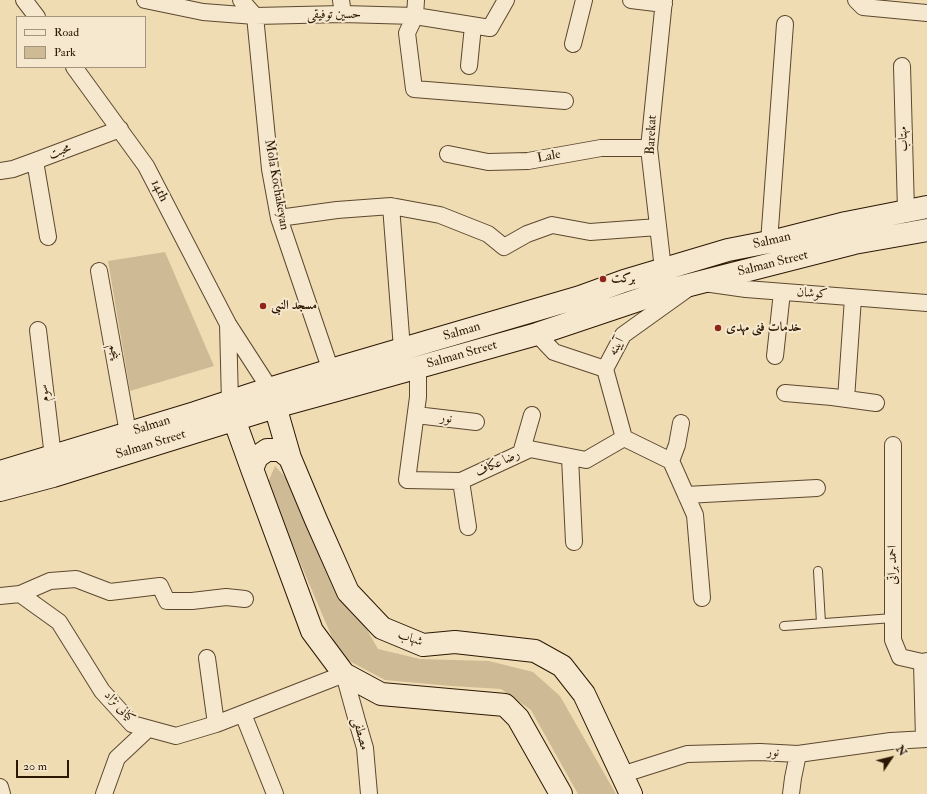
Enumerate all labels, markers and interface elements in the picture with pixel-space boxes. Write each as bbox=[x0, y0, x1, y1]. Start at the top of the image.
street label: حسین توفیقی bbox=[307, 7, 361, 23]
legend bbox=[16, 16, 146, 68]
text: Road bbox=[54, 25, 79, 40]
text: Park bbox=[54, 45, 76, 60]
street label: Barekat bbox=[643, 115, 661, 155]
street label: مهتاب bbox=[896, 126, 912, 152]
street label: Mola Kochakeyan bbox=[260, 139, 292, 231]
street label: محبت bbox=[47, 141, 73, 163]
street label: Lale bbox=[536, 147, 562, 167]
street label: 14th bbox=[147, 177, 171, 205]
street label: Salman bbox=[752, 229, 792, 253]
street label: Salman Street bbox=[736, 248, 810, 280]
place label: برکت bbox=[611, 271, 635, 287]
marker: برکت bbox=[598, 274, 608, 284]
street label: کوشان bbox=[796, 285, 828, 303]
place label: مسجد النبی bbox=[271, 298, 317, 314]
marker: مسجد النبی bbox=[258, 301, 268, 311]
street label: Salman bbox=[442, 319, 482, 345]
place label: خدمات فنی مهدی bbox=[726, 320, 802, 336]
marker: خدمات فنی مهدی bbox=[713, 323, 723, 333]
street label: آیینه bbox=[606, 335, 628, 359]
street label: Salman Street bbox=[425, 338, 499, 372]
street label: پنجم bbox=[105, 343, 123, 361]
street label: سوم bbox=[36, 383, 54, 403]
street label: نور bbox=[439, 411, 453, 427]
street label: Salman bbox=[132, 413, 172, 439]
street label: Salman Street bbox=[114, 427, 188, 463]
street label: رضا عکاف bbox=[473, 447, 523, 481]
street label: احمد براتی bbox=[885, 545, 901, 585]
street label: شهاب bbox=[395, 628, 425, 650]
street label: کیانی نژاد bbox=[100, 688, 138, 726]
street label: مصطفی bbox=[348, 716, 372, 752]
north arrow bbox=[871, 738, 911, 778]
text: N bbox=[893, 743, 909, 759]
street label: نور bbox=[766, 745, 780, 761]
scale bar bbox=[18, 752, 71, 778]
text: 20 m bbox=[23, 759, 47, 774]

